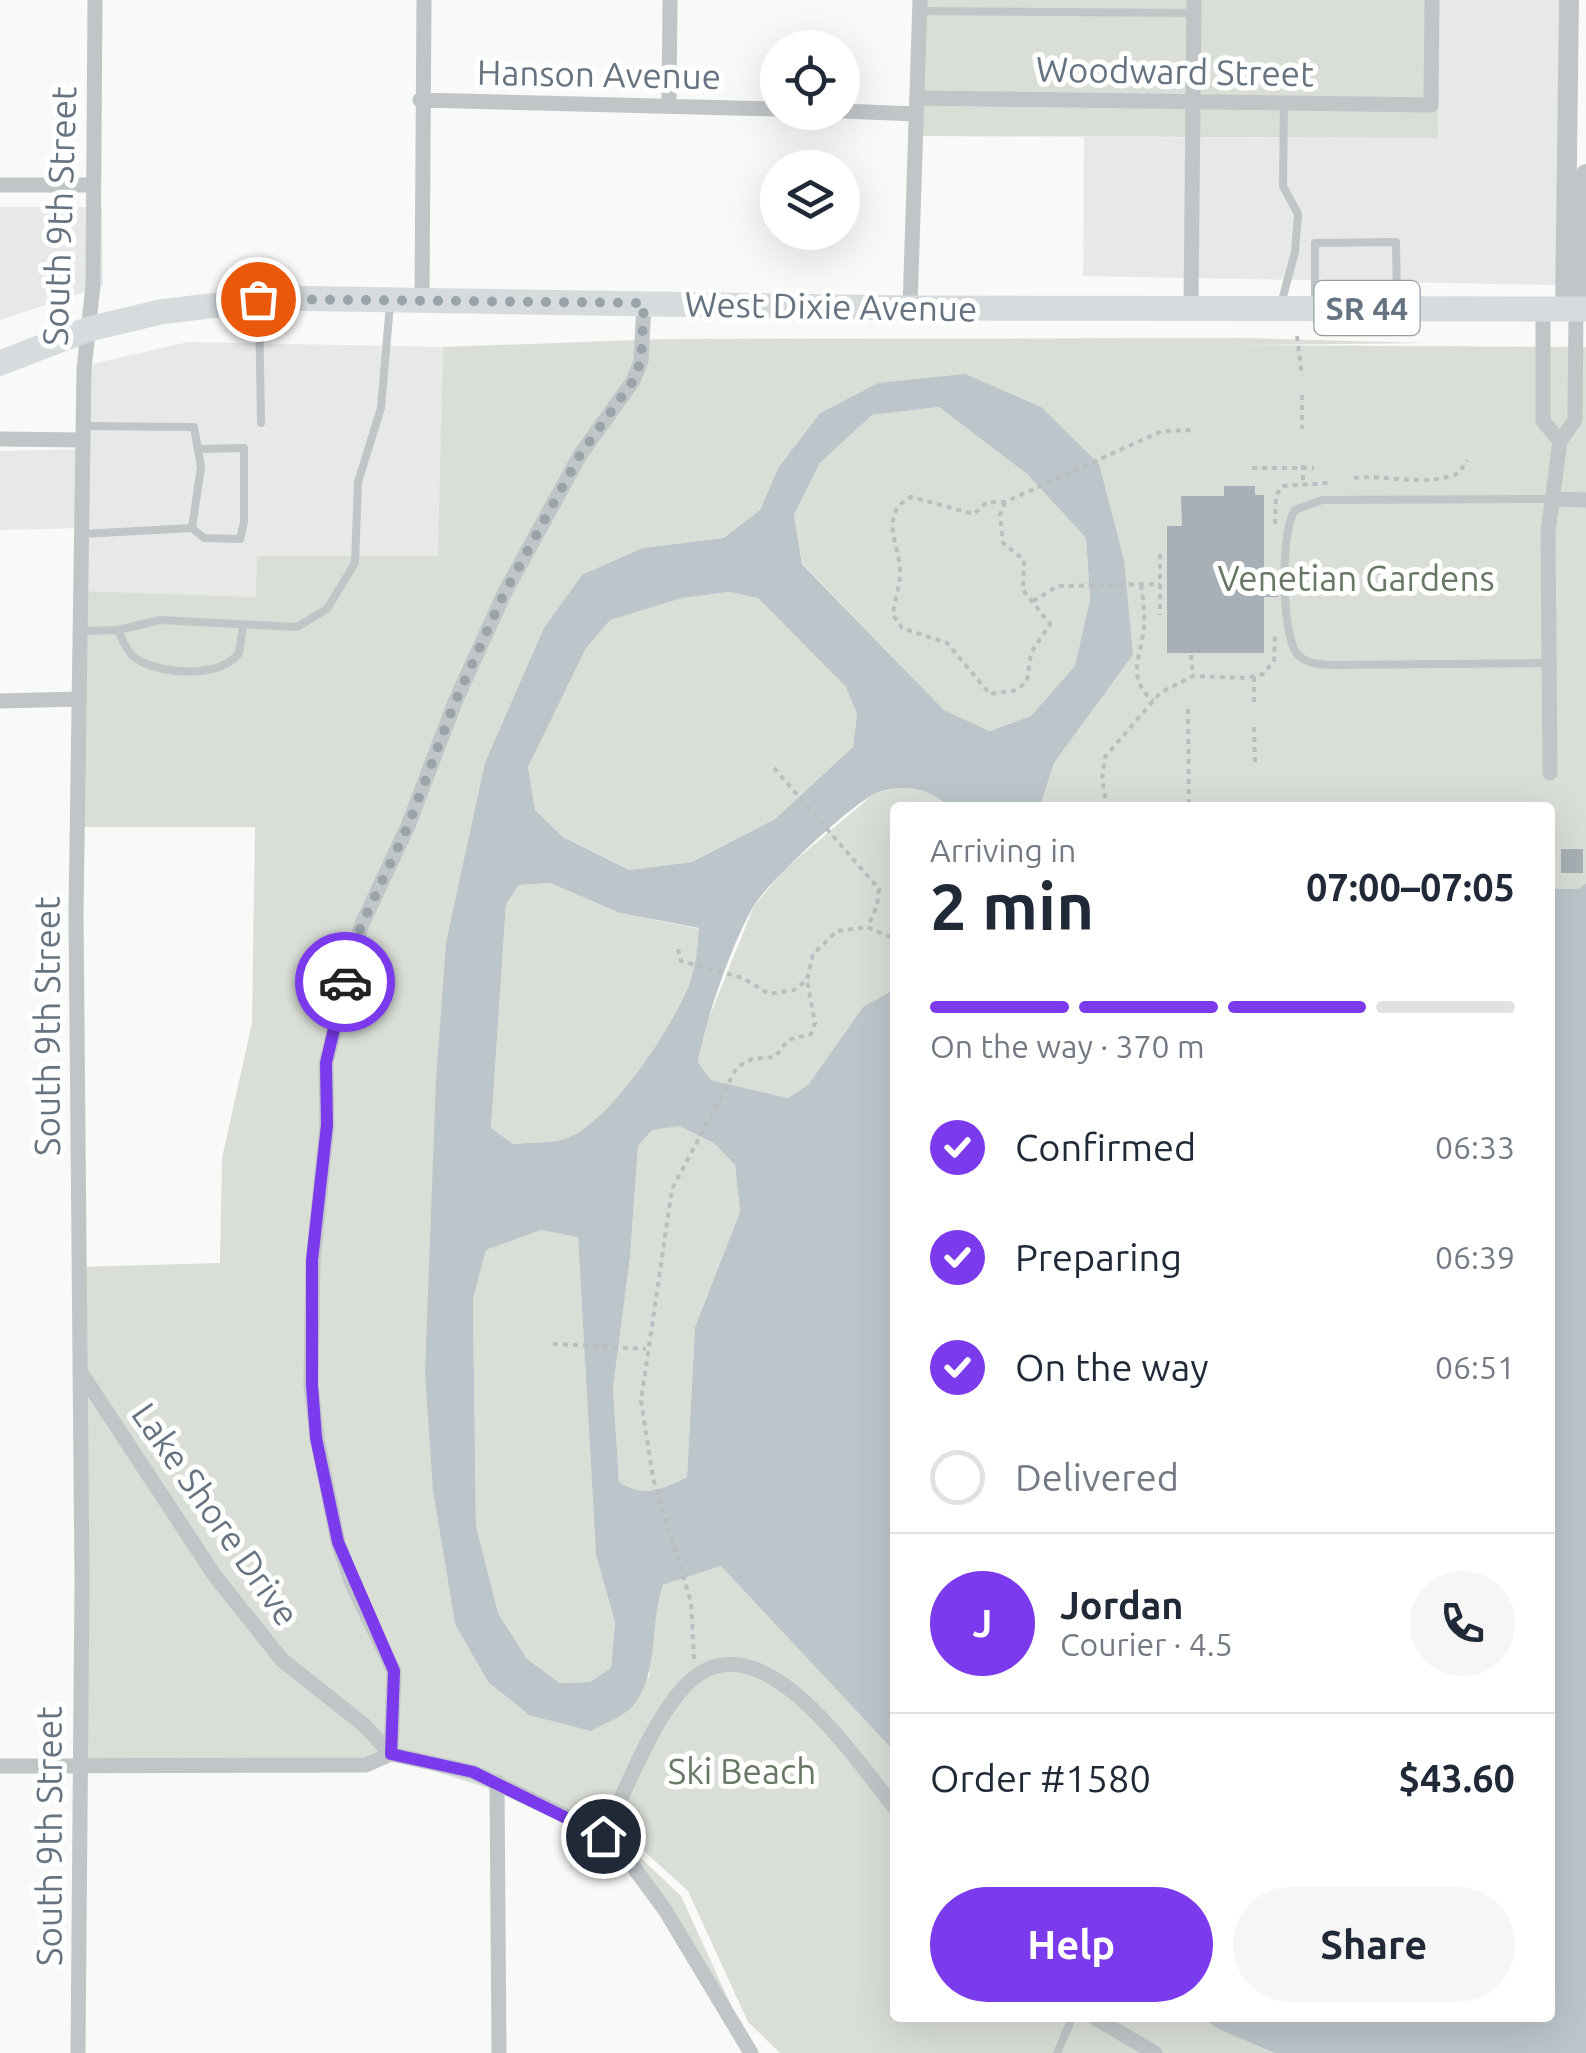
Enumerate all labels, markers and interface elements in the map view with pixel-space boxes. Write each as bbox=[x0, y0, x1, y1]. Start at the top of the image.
map controls bbox=[760, 30, 860, 250]
button: locate bbox=[760, 30, 860, 130]
street label: Woodward Street bbox=[1036, 49, 1314, 93]
street label: Hanson Avenue bbox=[477, 52, 721, 96]
street label: South 9th Street bbox=[34, 85, 84, 347]
button: layers bbox=[760, 150, 860, 250]
pin bbox=[216, 257, 301, 342]
icon: bag bbox=[231, 272, 286, 327]
road number: SR 44 bbox=[1314, 281, 1420, 335]
street label: West Dixie Avenue bbox=[684, 283, 978, 329]
park label: Venetian Gardens bbox=[1217, 558, 1495, 598]
text: Arriving in bbox=[930, 832, 1076, 868]
text: 07:00–07:05 bbox=[1306, 866, 1515, 908]
text: 2 min bbox=[930, 869, 1094, 942]
street label: South 9th Street bbox=[27, 896, 67, 1156]
courier bbox=[295, 932, 395, 1032]
icon: car bbox=[318, 955, 373, 1010]
text: On the way · 370 m bbox=[930, 1028, 1205, 1064]
icon: check bbox=[930, 1120, 985, 1175]
text: Confirmed bbox=[1015, 1126, 1196, 1168]
text: 06:33 bbox=[1435, 1129, 1515, 1165]
icon: check bbox=[930, 1230, 985, 1285]
text: Preparing bbox=[1015, 1236, 1182, 1278]
text: 06:39 bbox=[1435, 1239, 1515, 1275]
icon: check bbox=[930, 1340, 985, 1395]
text: On the way bbox=[1015, 1346, 1208, 1388]
text: 06:51 bbox=[1435, 1349, 1515, 1385]
street label: Lake Shore Drive bbox=[124, 1395, 308, 1633]
text: Delivered bbox=[1015, 1456, 1179, 1498]
button: phone bbox=[1410, 1571, 1515, 1676]
text: Jordan bbox=[1060, 1584, 1184, 1626]
text: J bbox=[973, 1602, 992, 1644]
text: Courier · 4.5 bbox=[1060, 1626, 1233, 1662]
street label: South 9th Street bbox=[29, 1706, 69, 1966]
park label: Ski Beach bbox=[668, 1751, 816, 1791]
text: Order #1580 bbox=[930, 1757, 1151, 1799]
text: $43.60 bbox=[1398, 1757, 1515, 1799]
pin bbox=[561, 1794, 646, 1879]
icon: home bbox=[576, 1809, 631, 1864]
button: Help bbox=[930, 1887, 1213, 2002]
button: Share bbox=[1233, 1887, 1515, 2002]

